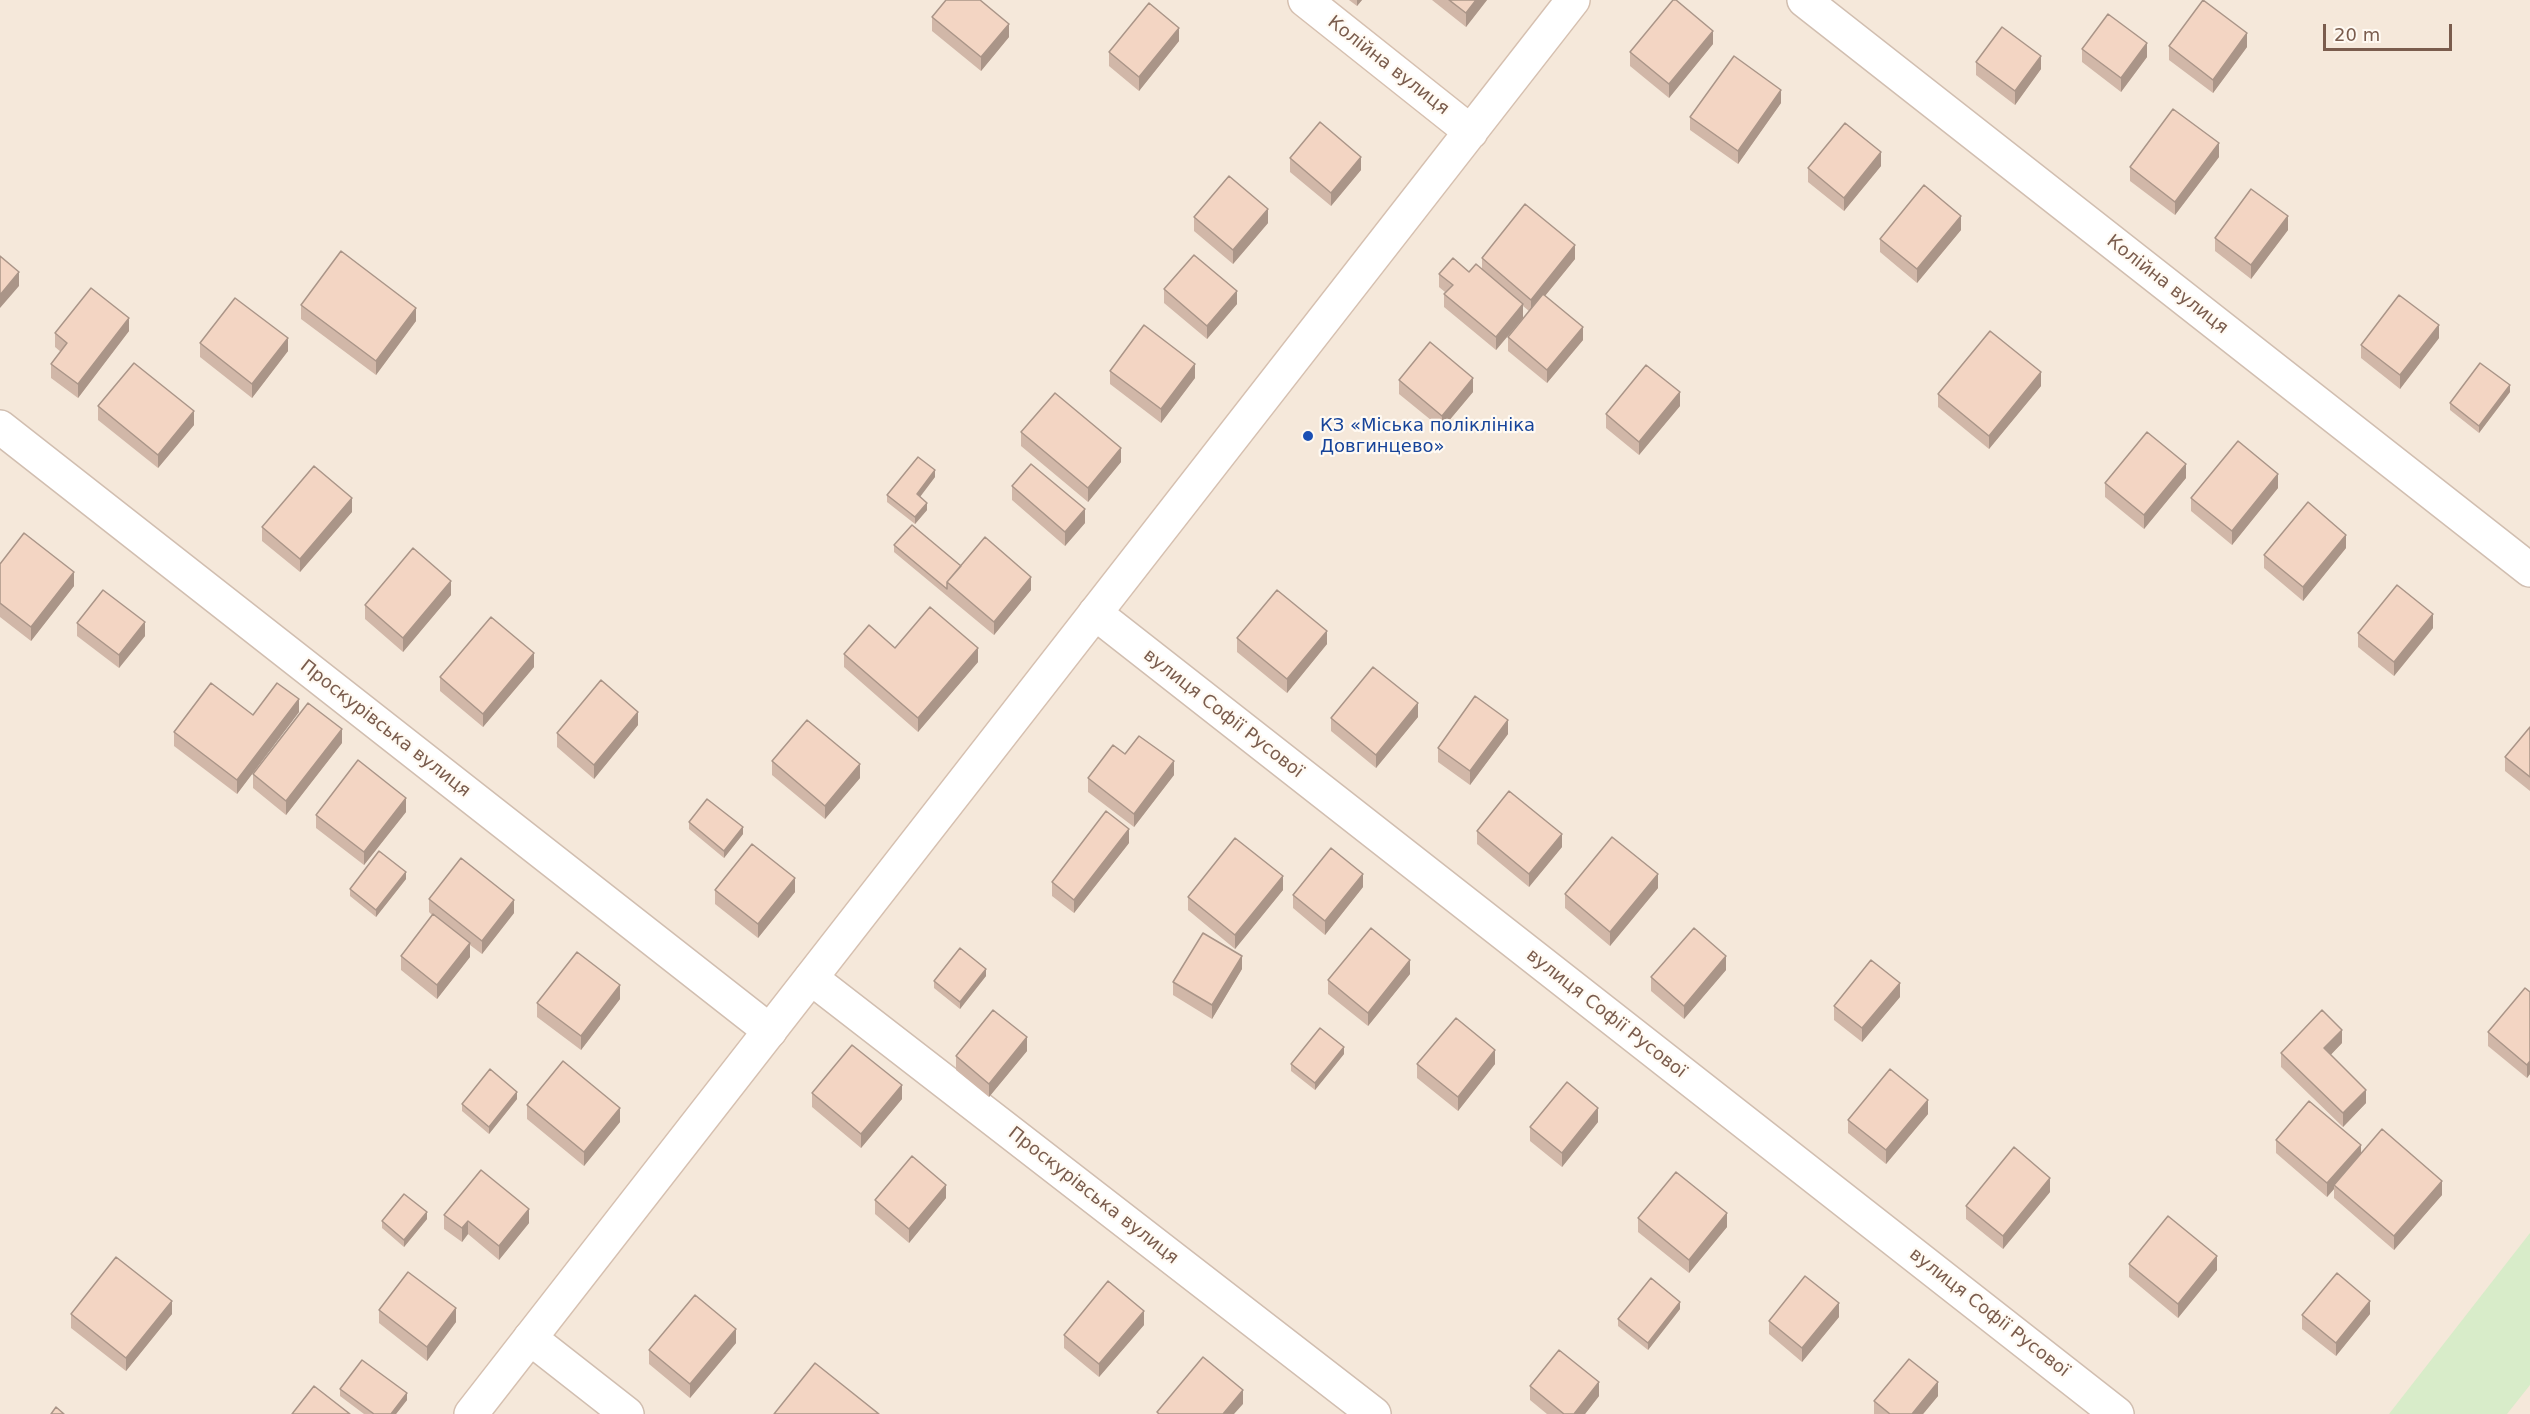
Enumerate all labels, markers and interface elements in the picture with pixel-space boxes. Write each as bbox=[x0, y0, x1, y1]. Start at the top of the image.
street label: Колійна вулиця bbox=[1323, 12, 1453, 120]
scale bar bbox=[2326, 12, 2455, 50]
text: 20 m bbox=[2334, 24, 2380, 45]
street label: Колійна вулиця bbox=[2102, 231, 2232, 339]
place label: КЗ «Міська поліклініка Довгинцево» bbox=[1320, 415, 1535, 458]
marker: КЗ «Міська поліклініка Довгинцево» bbox=[1301, 429, 1315, 443]
street label: вулиця Софії Русової bbox=[1139, 645, 1307, 783]
street label: Проскурівська вулиця bbox=[296, 656, 474, 802]
street label: вулиця Софії Русової bbox=[1522, 945, 1690, 1083]
street label: Проскурівська вулиця bbox=[1004, 1123, 1182, 1269]
street label: вулиця Софії Русової bbox=[1905, 1244, 2073, 1382]

